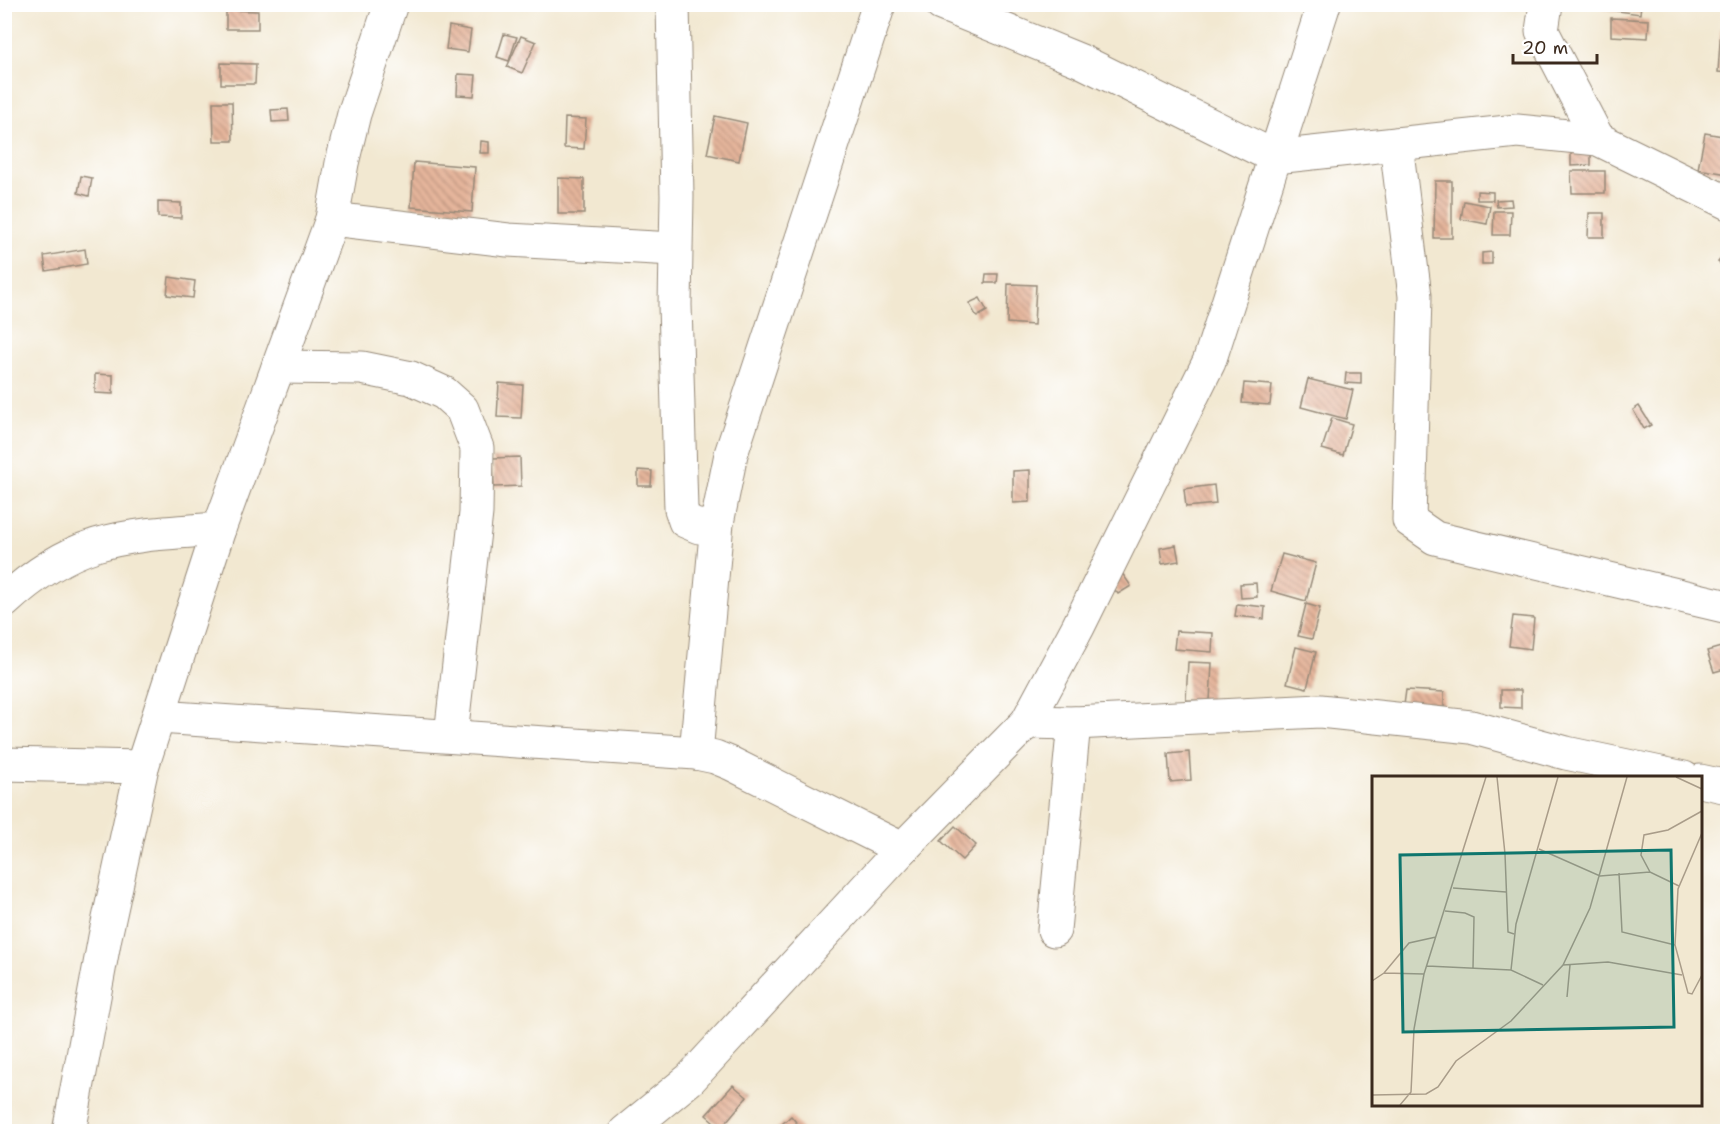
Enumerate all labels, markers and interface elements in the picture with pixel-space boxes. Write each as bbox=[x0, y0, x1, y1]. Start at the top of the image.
scale bar bbox=[1513, 27, 1597, 65]
text: 20 m bbox=[1522, 36, 1568, 60]
inset map bbox=[1372, 776, 1702, 1106]

